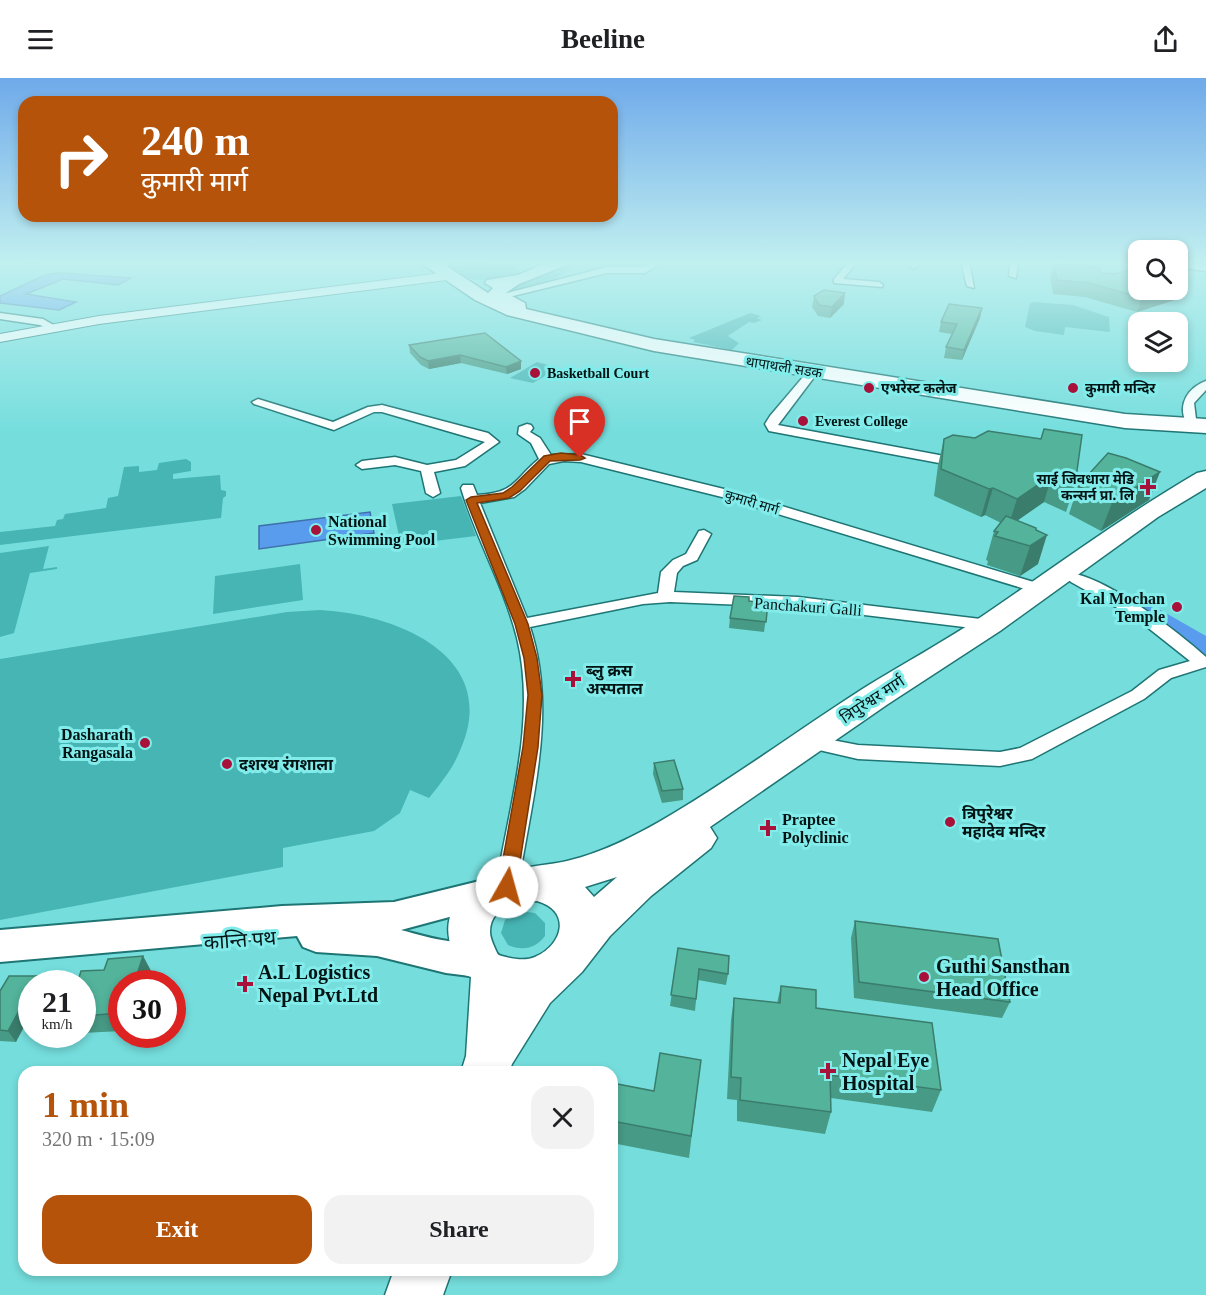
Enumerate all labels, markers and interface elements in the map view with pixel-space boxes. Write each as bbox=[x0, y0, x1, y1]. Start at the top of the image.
icon: menu bbox=[24, 23, 57, 56]
icon: share bbox=[1149, 23, 1182, 56]
text: Beeline bbox=[561, 24, 645, 54]
text: 240 m bbox=[141, 118, 250, 164]
icon: right bbox=[42, 120, 120, 198]
text: कुमारी मार्ग bbox=[141, 167, 248, 197]
map controls bbox=[1128, 240, 1188, 372]
button: search bbox=[1128, 240, 1188, 300]
button: layers bbox=[1128, 312, 1188, 372]
street label: थापाथली सडक bbox=[745, 353, 824, 381]
marker: Basketball Court bbox=[528, 366, 542, 380]
place label: Basketball Court bbox=[547, 366, 650, 381]
place label: एभरेस्ट कलेज bbox=[881, 379, 958, 396]
place label: कुमारी मन्दिर bbox=[1085, 380, 1156, 398]
marker: एभरेस्ट कलेज bbox=[862, 381, 876, 395]
marker: कुमारी मन्दिर bbox=[1066, 381, 1080, 395]
pin bbox=[554, 396, 605, 458]
icon: arrive bbox=[563, 405, 596, 438]
marker: Everest College bbox=[796, 414, 810, 428]
place label: Everest College bbox=[815, 414, 908, 429]
place label: साई जिवधारा मेडि कन्सर्न प्रा. लि bbox=[1036, 470, 1135, 503]
marker: साई जिवधारा मेडि कन्सर्न प्रा. लि bbox=[1139, 478, 1157, 496]
street label: कुमारी मार्ग bbox=[723, 486, 782, 520]
place label: National Swimming Pool bbox=[328, 513, 436, 549]
marker: National Swimming Pool bbox=[309, 523, 323, 537]
place label: Kal Mochan Temple bbox=[1080, 590, 1165, 626]
street label: Panchakuri Galli bbox=[754, 594, 863, 619]
marker: Kal Mochan Temple bbox=[1170, 600, 1184, 614]
place label: ब्लु क्रस अस्पताल bbox=[586, 662, 644, 697]
marker: ब्लु क्रस अस्पताल bbox=[564, 670, 582, 688]
street label: त्रिपुरेश्वर मार्ग bbox=[837, 671, 909, 728]
place label: Dasharath Rangasala bbox=[61, 726, 133, 762]
marker: Dasharath Rangasala bbox=[138, 736, 152, 750]
place label: दशरथ रंगशाला bbox=[239, 756, 333, 773]
marker: दशरथ रंगशाला bbox=[220, 757, 234, 771]
place label: त्रिपुरेश्वर महादेव मन्दिर bbox=[962, 804, 1046, 840]
place label: Praptee Polyclinic bbox=[782, 811, 849, 847]
marker: त्रिपुरेश्वर महादेव मन्दिर bbox=[943, 815, 957, 829]
marker: Praptee Polyclinic bbox=[759, 819, 777, 837]
position arrow bbox=[475, 855, 539, 919]
street label: कान्ति पथ bbox=[203, 925, 278, 953]
place label: Guthi Sansthan Head Office bbox=[936, 955, 1070, 1000]
place label: A.L Logistics Nepal Pvt.Ltd bbox=[258, 961, 378, 1007]
speed limit sign: 30 bbox=[108, 970, 186, 1048]
marker: Guthi Sansthan Head Office bbox=[917, 970, 931, 984]
marker: A.L Logistics Nepal Pvt.Ltd bbox=[236, 975, 254, 993]
text: 21 bbox=[42, 985, 72, 1018]
text: km/h bbox=[42, 1016, 72, 1032]
place label: Nepal Eye Hospital bbox=[842, 1049, 929, 1095]
marker: Nepal Eye Hospital bbox=[819, 1062, 837, 1080]
text: 1 min bbox=[42, 1085, 129, 1125]
button: close bbox=[531, 1086, 594, 1149]
text: 320 m · 15:09 bbox=[42, 1128, 155, 1150]
button: Exit bbox=[42, 1195, 312, 1264]
button: Share bbox=[324, 1195, 594, 1264]

